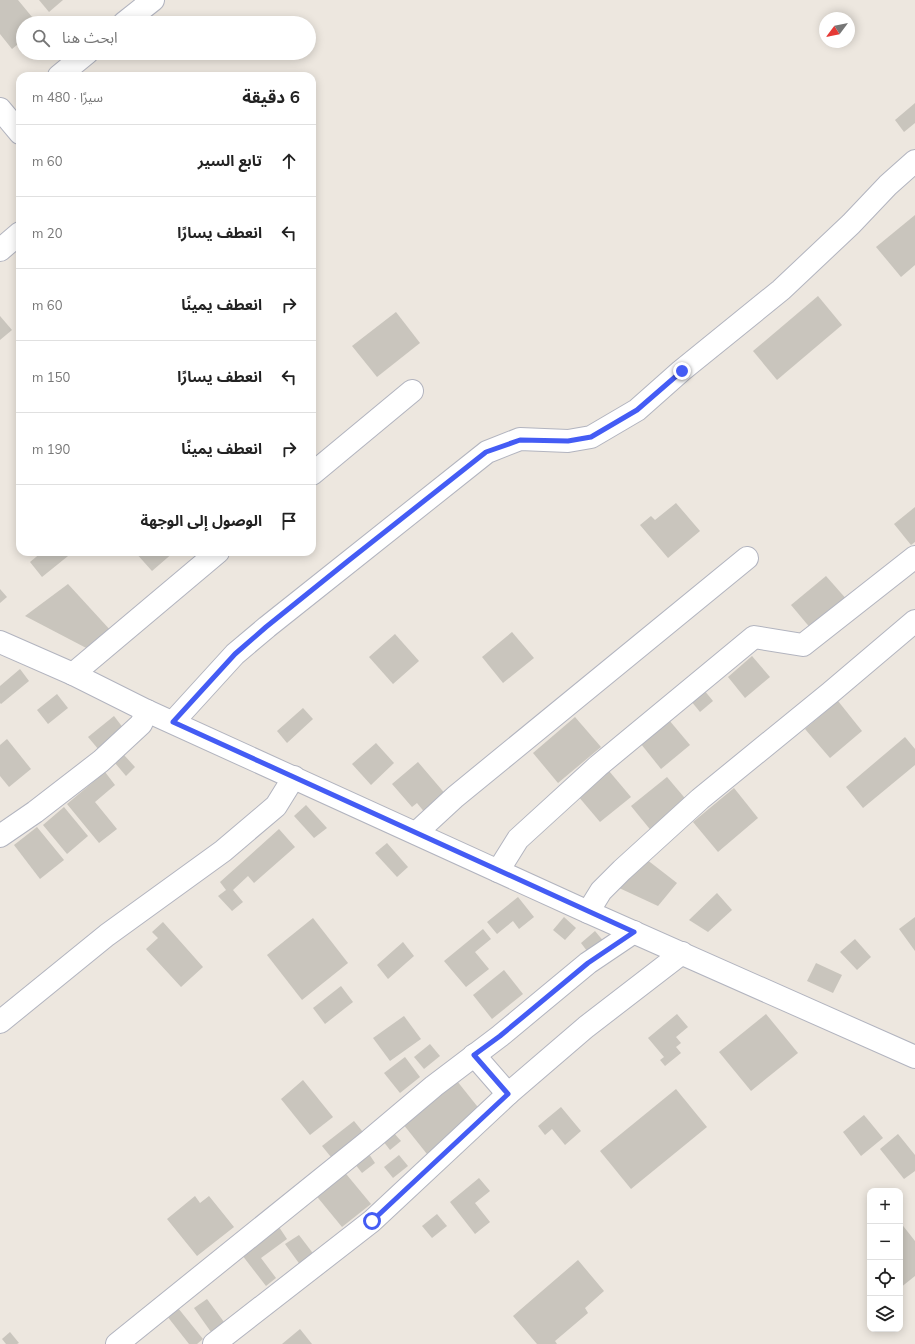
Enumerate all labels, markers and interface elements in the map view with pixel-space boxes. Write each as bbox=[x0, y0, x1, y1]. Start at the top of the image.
north arrow bbox=[819, 12, 855, 48]
search box bbox=[16, 16, 316, 60]
icon: search bbox=[30, 27, 52, 49]
text: ابحث هنا bbox=[62, 28, 118, 47]
text: 6 دقيقة bbox=[242, 86, 300, 107]
text: سيرًا · 480 m bbox=[32, 89, 103, 105]
icon: ahead bbox=[278, 150, 300, 172]
text: تابع السير bbox=[198, 151, 262, 170]
text: 60 m bbox=[32, 153, 62, 169]
icon: left bbox=[278, 222, 300, 244]
text: انعطف يسارًا bbox=[177, 223, 262, 242]
text: 20 m bbox=[32, 225, 62, 241]
icon: right bbox=[278, 294, 300, 316]
text: انعطف يمينًا bbox=[181, 295, 262, 314]
text: 60 m bbox=[32, 297, 62, 313]
route end bbox=[673, 362, 691, 380]
icon: left bbox=[278, 366, 300, 388]
text: انعطف يسارًا bbox=[177, 367, 262, 386]
text: 150 m bbox=[32, 369, 70, 385]
icon: right bbox=[278, 438, 300, 460]
text: انعطف يمينًا bbox=[181, 439, 262, 458]
text: 190 m bbox=[32, 441, 70, 457]
icon: arrive bbox=[278, 510, 300, 532]
text: الوصول إلى الوجهة bbox=[141, 511, 262, 530]
map controls bbox=[867, 1188, 903, 1332]
button: + bbox=[867, 1188, 903, 1224]
route start bbox=[363, 1212, 381, 1230]
button: − bbox=[867, 1224, 903, 1260]
button: locate bbox=[867, 1260, 903, 1296]
button: layers bbox=[867, 1296, 903, 1332]

